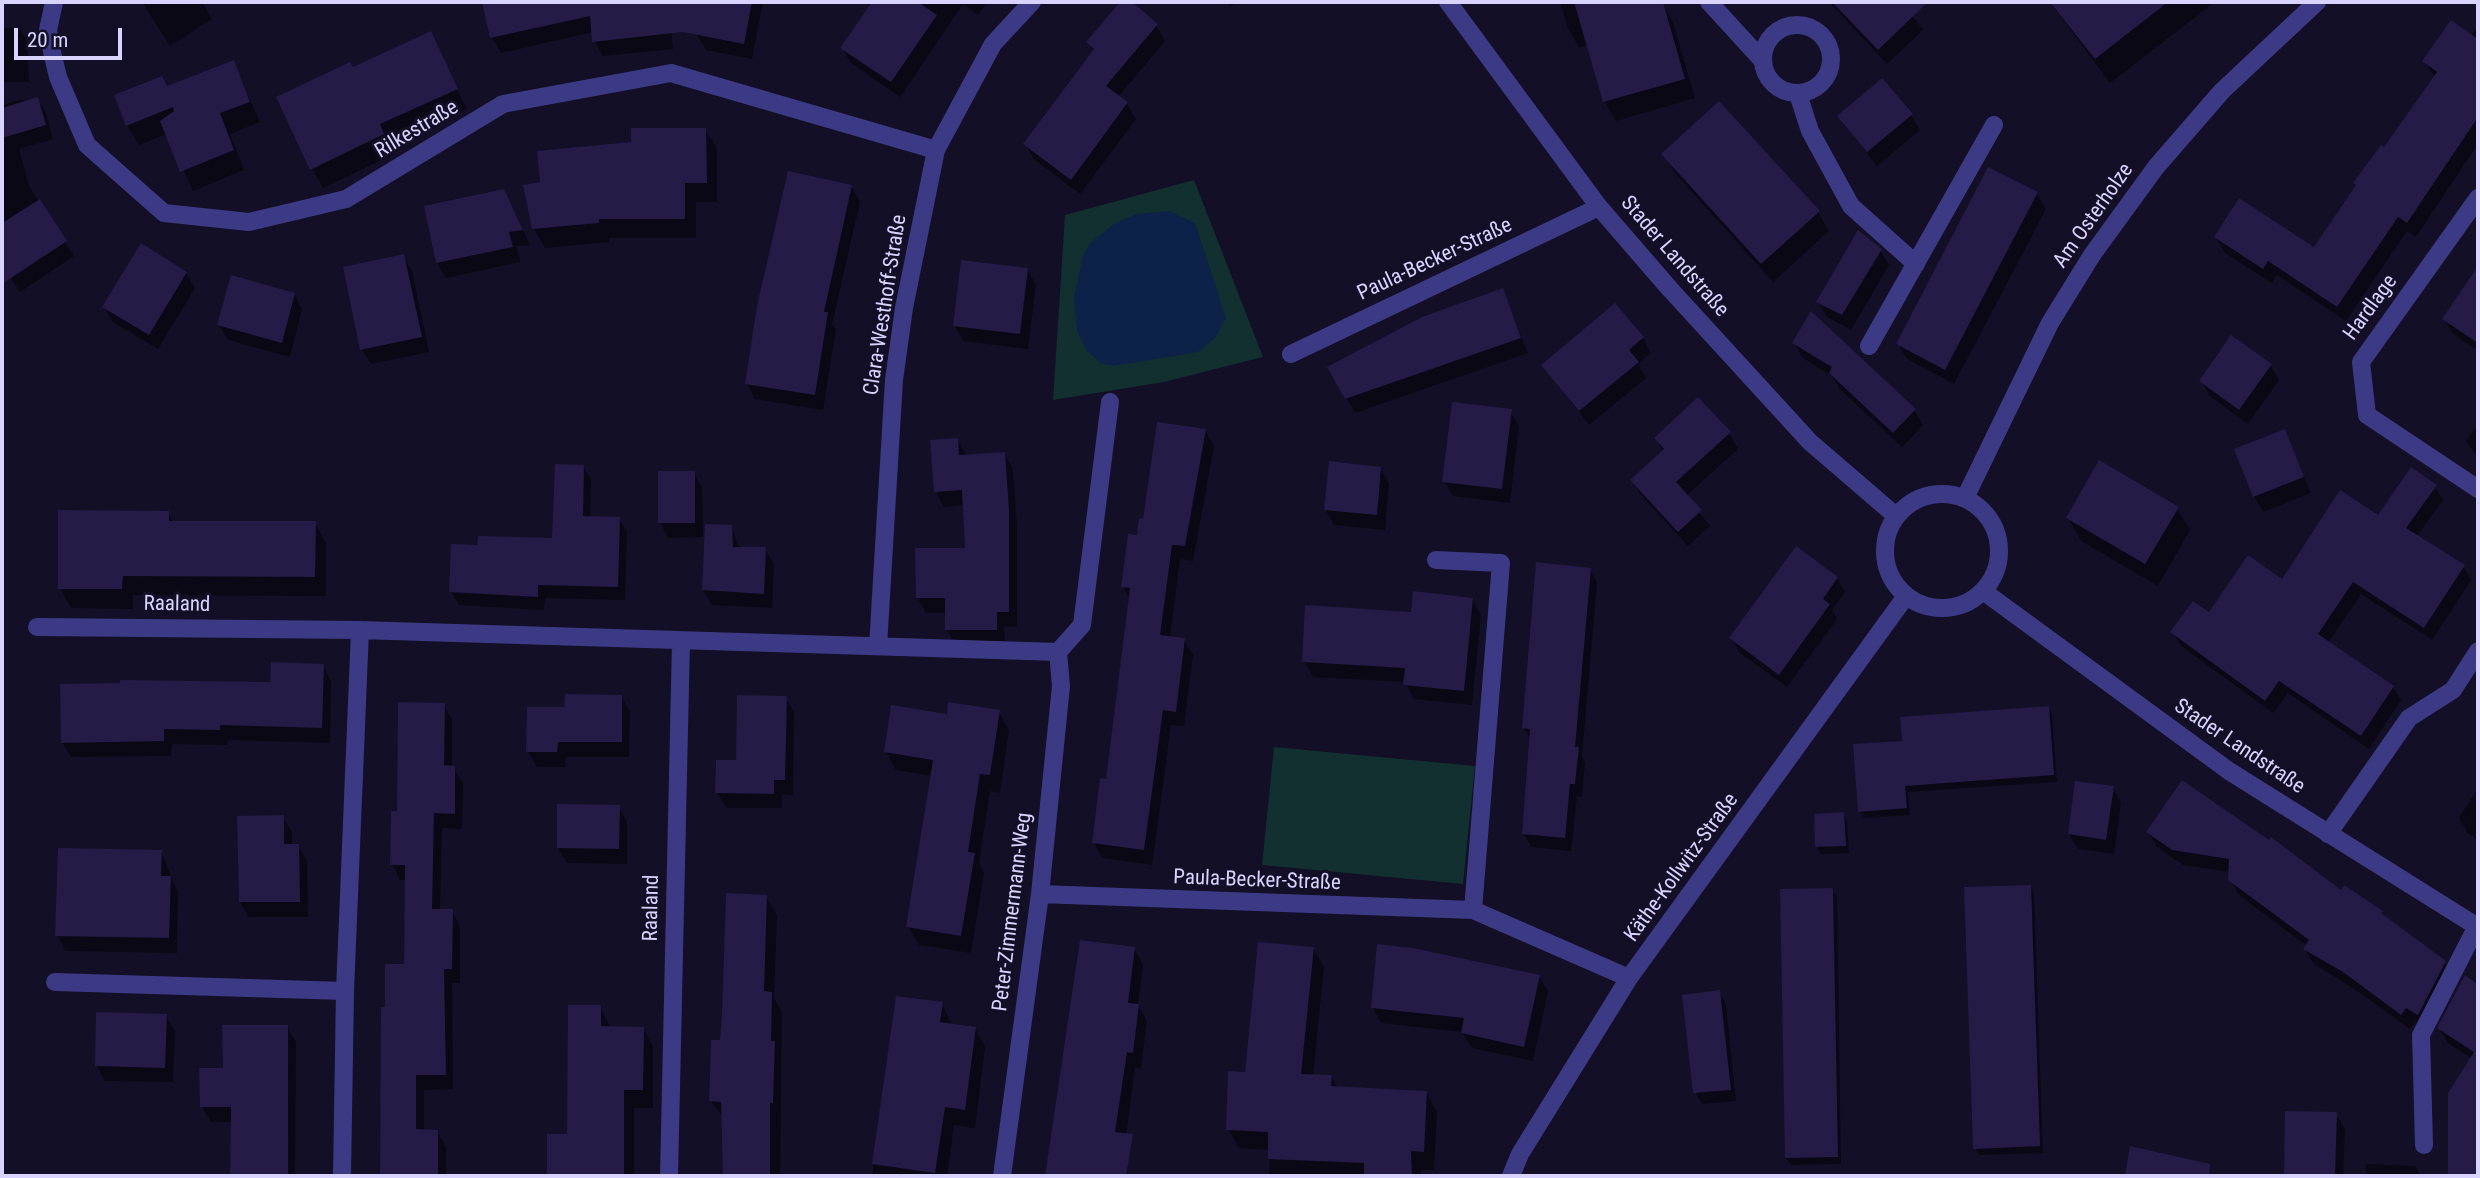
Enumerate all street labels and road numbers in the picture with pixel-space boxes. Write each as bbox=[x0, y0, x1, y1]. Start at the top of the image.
street label: Rilkestraße bbox=[371, 95, 463, 165]
street label: Am Osterholze bbox=[2049, 159, 2139, 273]
street label: Stader Landstraße bbox=[1615, 191, 1733, 323]
street label: Clara-Westhoff-Straße bbox=[859, 213, 913, 397]
street label: Paula-Becker-Straße bbox=[1354, 213, 1516, 307]
street label: Hardlage bbox=[2339, 270, 2403, 346]
street label: Raaland bbox=[143, 592, 211, 618]
street label: Stader Landstraße bbox=[2169, 694, 2309, 800]
street label: Käthe-Kollwitz-Straße bbox=[1620, 789, 1744, 947]
street label: Peter-Zimmermann-Weg bbox=[988, 811, 1038, 1013]
street label: Paula-Becker-Straße bbox=[1173, 865, 1341, 897]
street label: Raaland bbox=[639, 874, 665, 942]

